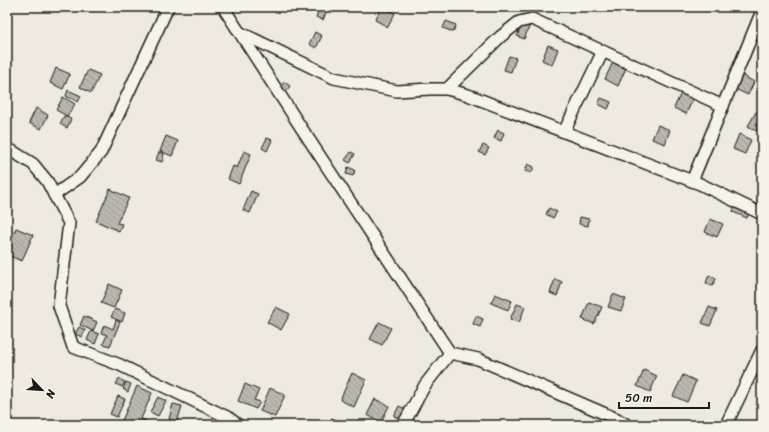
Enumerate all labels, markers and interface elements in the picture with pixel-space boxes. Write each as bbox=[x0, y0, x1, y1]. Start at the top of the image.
north arrow bbox=[22, 370, 62, 410]
scale bar bbox=[619, 384, 709, 410]
text: N bbox=[40, 386, 61, 402]
text: 50 m bbox=[625, 387, 652, 409]

